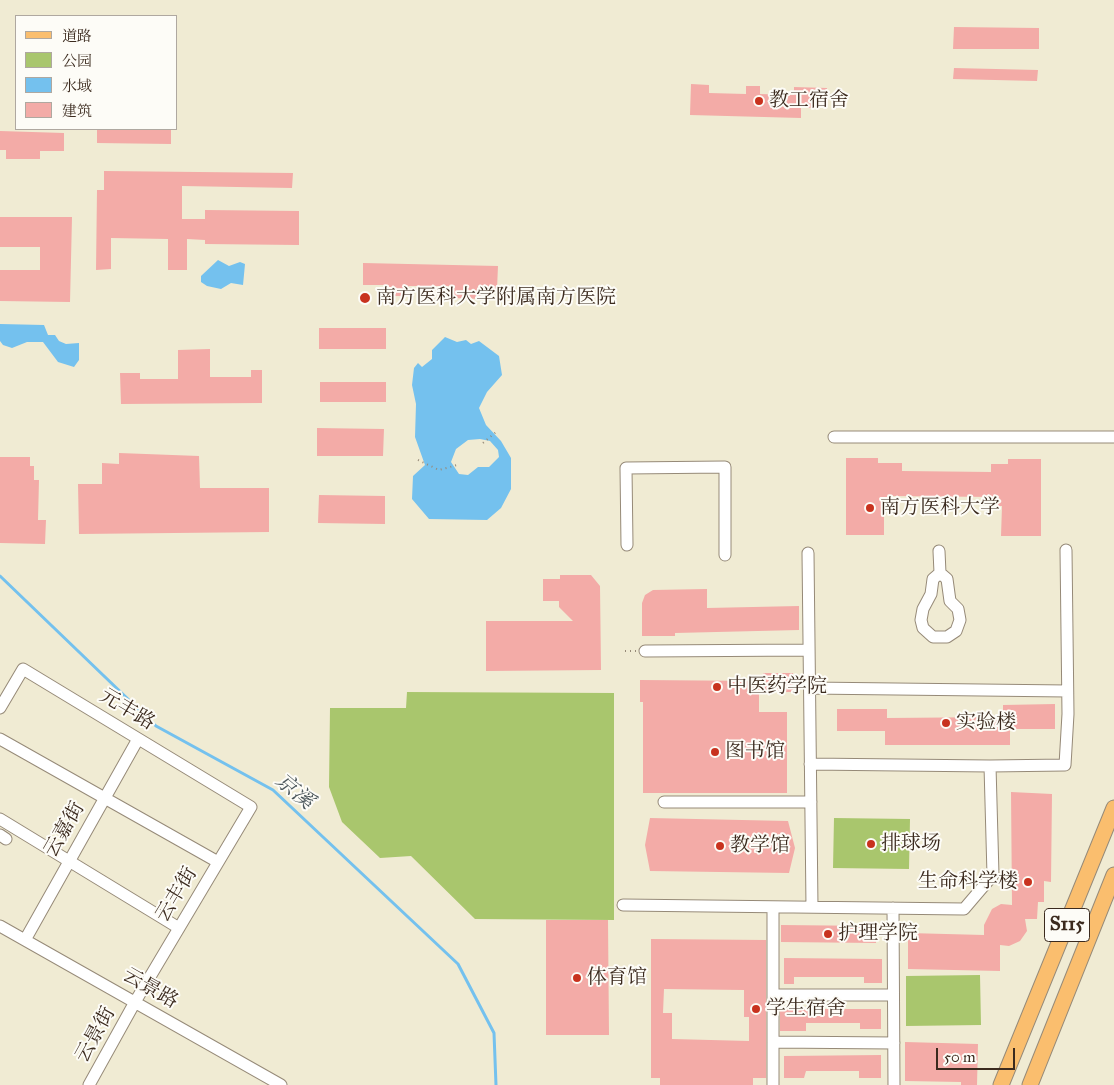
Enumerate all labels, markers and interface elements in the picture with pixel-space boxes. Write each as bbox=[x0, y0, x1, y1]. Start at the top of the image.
legend bbox=[15, 15, 178, 130]
text: 道路 bbox=[62, 27, 92, 45]
text: 公园 bbox=[62, 52, 92, 70]
text: 水域 bbox=[62, 77, 92, 95]
place label: 教工宿舍 bbox=[769, 89, 849, 113]
marker: 教工宿舍 bbox=[753, 95, 765, 107]
text: 建筑 bbox=[62, 102, 92, 120]
place label: 南方医科大学附属南方医院 bbox=[376, 286, 616, 310]
marker: 南方医科大学附属南方医院 bbox=[358, 291, 372, 305]
place label: 南方医科大学 bbox=[880, 496, 1000, 520]
marker: 南方医科大学 bbox=[864, 502, 876, 514]
place label: 中医药学院 bbox=[727, 675, 827, 699]
marker: 中医药学院 bbox=[711, 681, 723, 693]
street label: 元丰路 bbox=[95, 684, 159, 736]
place label: 实验楼 bbox=[956, 711, 1016, 735]
marker: 实验楼 bbox=[940, 717, 952, 729]
place label: 图书馆 bbox=[725, 740, 785, 764]
marker: 图书馆 bbox=[709, 746, 721, 758]
water label: 京溪 bbox=[270, 769, 318, 815]
street label: 云嘉街 bbox=[40, 798, 90, 862]
place label: 排球场 bbox=[881, 832, 941, 856]
place label: 教学馆 bbox=[730, 834, 790, 858]
marker: 排球场 bbox=[865, 838, 877, 850]
marker: 教学馆 bbox=[714, 840, 726, 852]
street label: 云丰街 bbox=[151, 863, 203, 927]
place label: 生命科学楼 bbox=[918, 870, 1018, 894]
marker: 生命科学楼 bbox=[1022, 876, 1034, 888]
road number: S115 bbox=[1044, 908, 1090, 942]
place label: 护理学院 bbox=[838, 922, 918, 946]
marker: 护理学院 bbox=[822, 928, 834, 940]
street label: 云景路 bbox=[118, 964, 182, 1014]
place label: 体育馆 bbox=[587, 966, 647, 990]
marker: 体育馆 bbox=[571, 972, 583, 984]
place label: 学生宿舍 bbox=[766, 997, 846, 1021]
street label: 云景街 bbox=[71, 1003, 121, 1067]
marker: 学生宿舍 bbox=[750, 1003, 762, 1015]
scale bar bbox=[939, 1038, 1018, 1070]
text: 50 m bbox=[944, 1048, 976, 1066]

